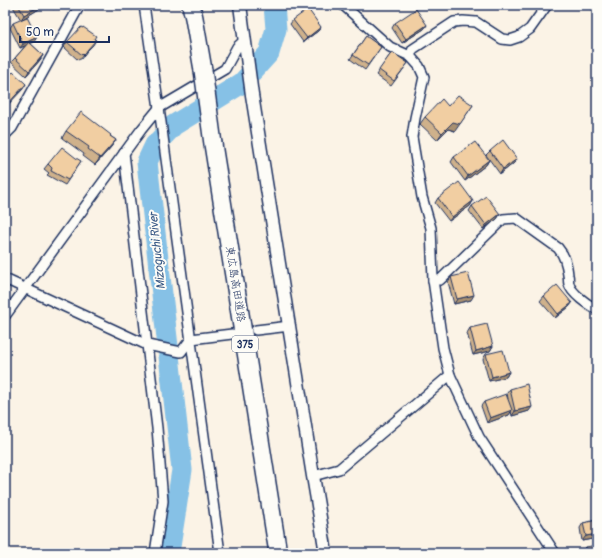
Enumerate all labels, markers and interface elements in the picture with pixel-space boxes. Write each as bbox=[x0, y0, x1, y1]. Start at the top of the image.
scale bar bbox=[20, 18, 109, 44]
text: 50 m bbox=[26, 25, 54, 40]
water label: Mizoguchi River bbox=[146, 210, 169, 290]
street label: 東広島高田道路 bbox=[223, 245, 248, 323]
road number: 375 bbox=[232, 336, 258, 352]

